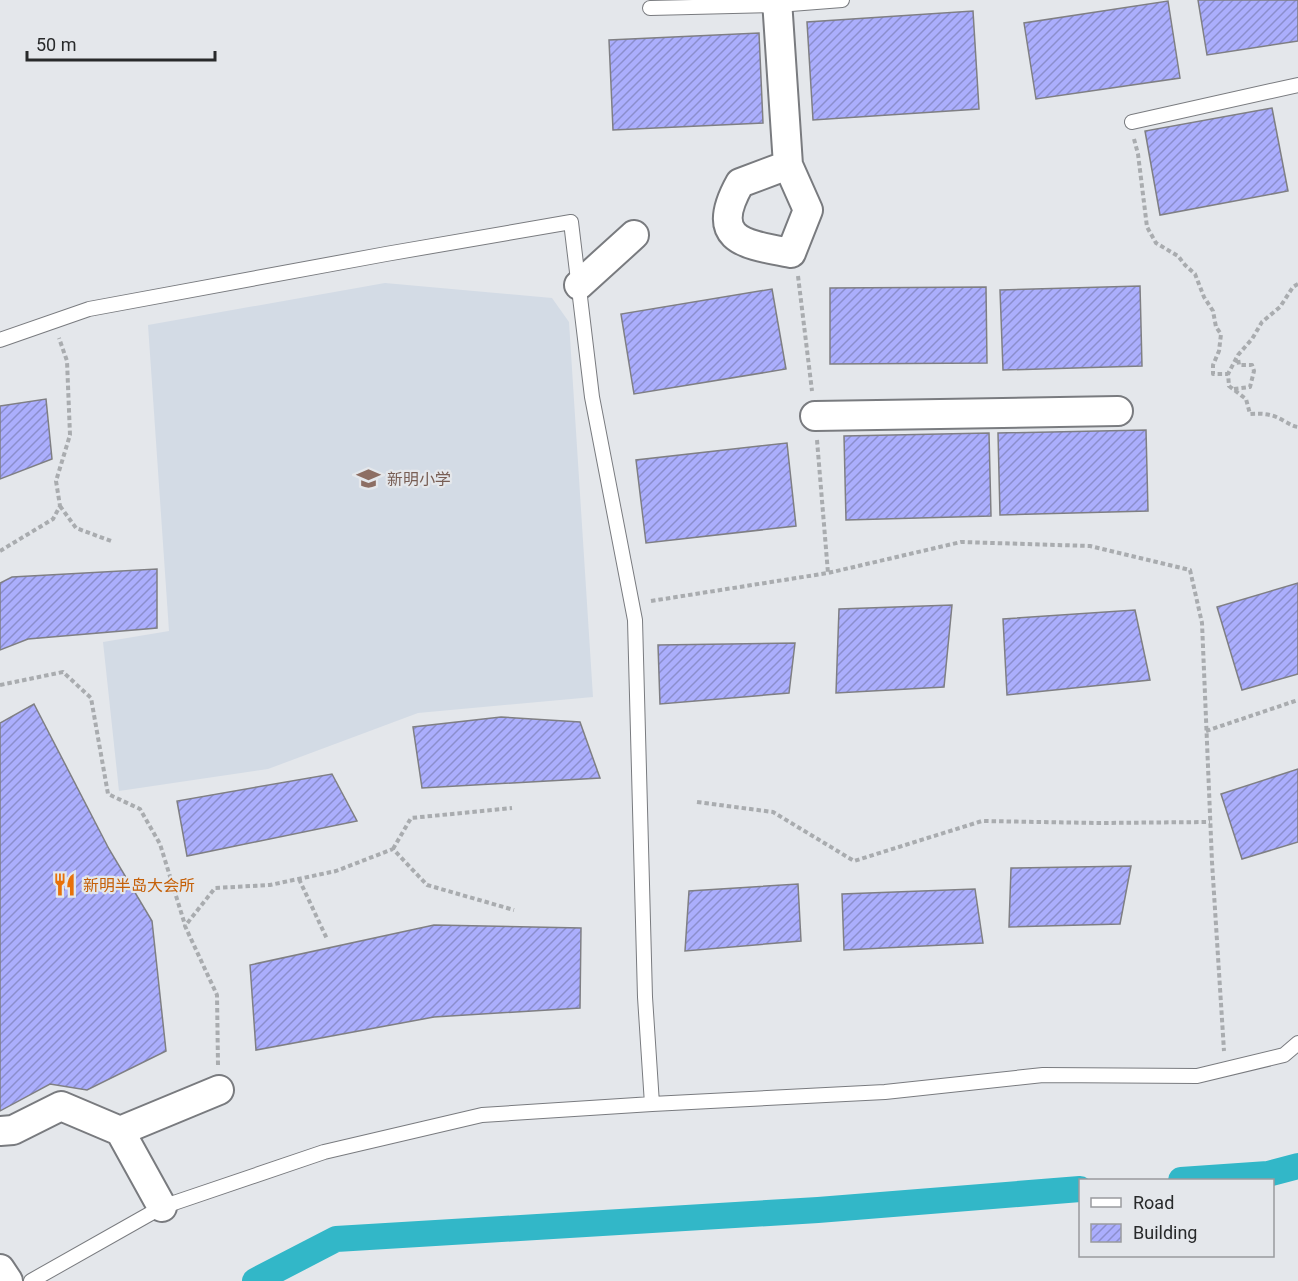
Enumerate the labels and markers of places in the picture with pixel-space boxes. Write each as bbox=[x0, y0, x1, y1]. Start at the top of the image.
school or university icon: 新明小学 bbox=[356, 466, 382, 492]
place label: 新明小学 bbox=[387, 470, 451, 489]
restaurant icon: 新明半岛大会所 bbox=[52, 872, 78, 898]
place label: 新明半岛大会所 bbox=[83, 876, 195, 895]

